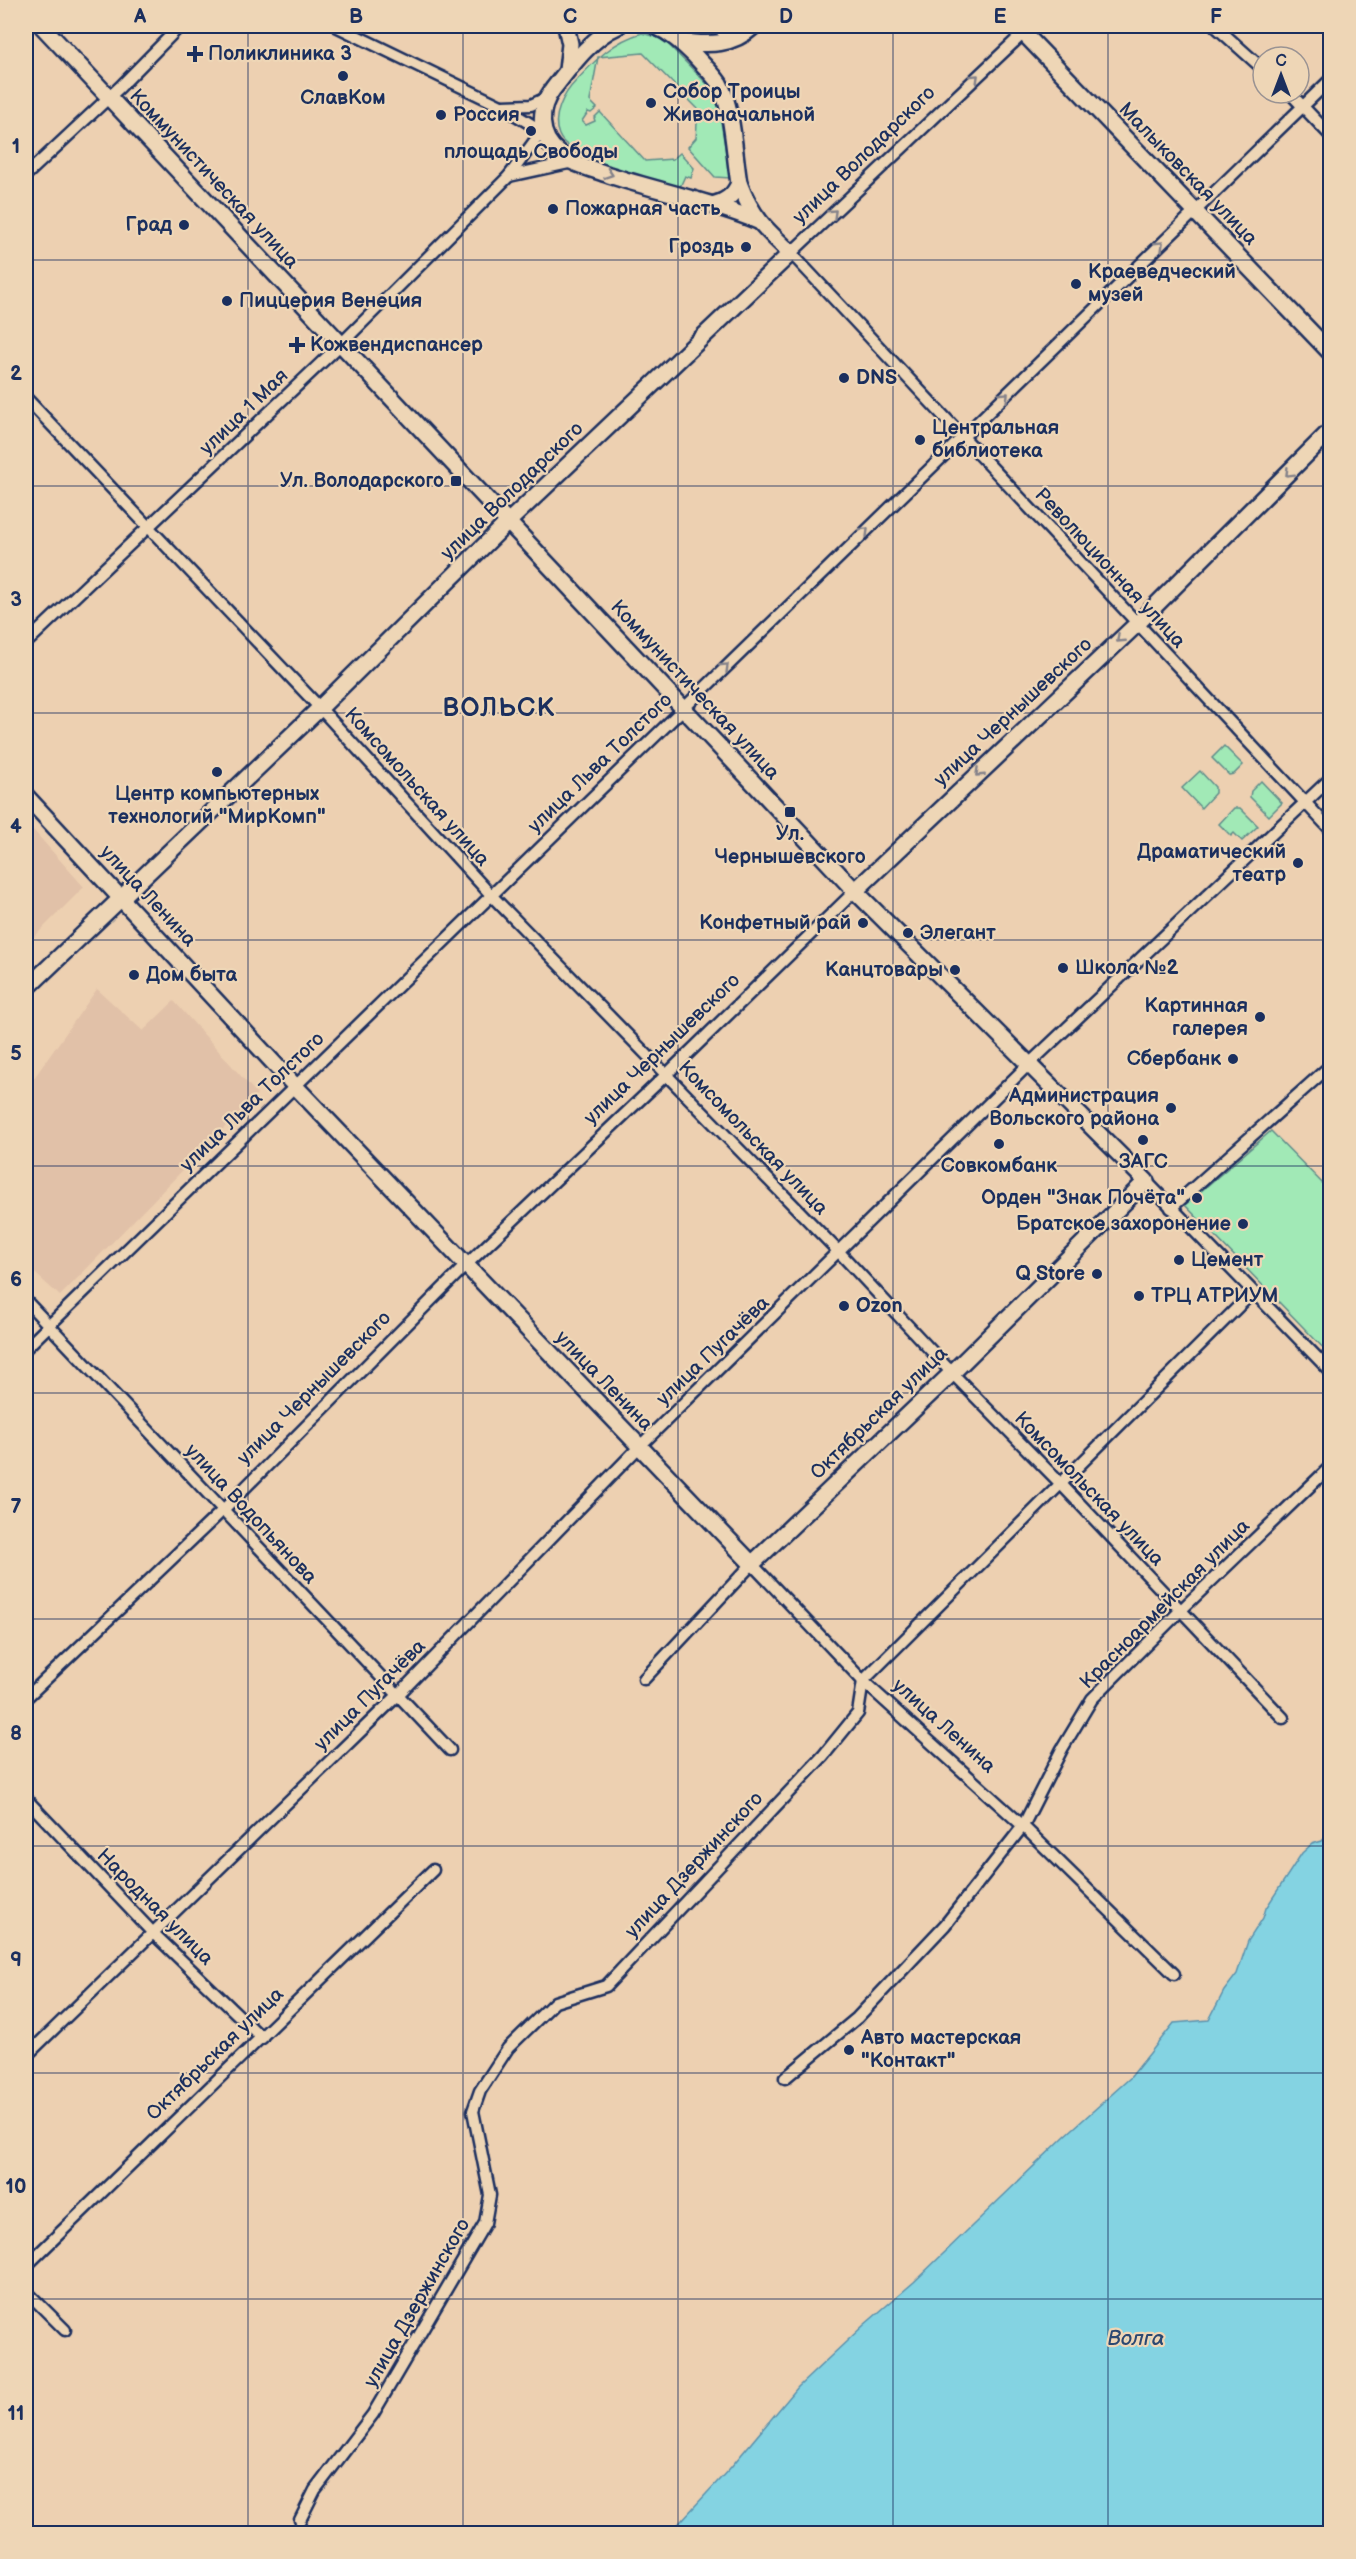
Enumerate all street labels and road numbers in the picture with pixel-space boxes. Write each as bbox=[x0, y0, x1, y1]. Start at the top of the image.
street label: улица Володарского bbox=[788, 81, 940, 229]
street label: Коммунистическая улица bbox=[124, 84, 304, 274]
street label: Малыковская улица bbox=[1114, 98, 1262, 251]
street label: улица 1 Мая bbox=[195, 364, 293, 460]
street label: улица Володарского bbox=[436, 417, 588, 565]
street label: Революционная улица bbox=[1029, 483, 1191, 653]
street label: Коммунистическая улица bbox=[605, 595, 785, 785]
street label: улица Чернышевского bbox=[929, 632, 1097, 792]
street label: улица Льва Толстого bbox=[523, 688, 677, 838]
street label: Комсомольская улица bbox=[339, 703, 495, 871]
street label: улица Ленина bbox=[95, 840, 201, 952]
street label: улица Чернышевского bbox=[579, 968, 745, 1130]
street label: улица Льва Толстого bbox=[175, 1027, 329, 1177]
street label: Комсомольская улица bbox=[673, 1056, 833, 1220]
street label: улица Пугачёва bbox=[652, 1291, 775, 1411]
street label: улица Чернышевского bbox=[232, 1306, 396, 1470]
street label: улица Ленина bbox=[550, 1326, 658, 1436]
street label: Октябрьская улица bbox=[805, 1341, 953, 1485]
street label: Комсомольская улица bbox=[1009, 1407, 1169, 1571]
street label: улица Водопьянова bbox=[180, 1439, 322, 1589]
street label: Красноармейская улица bbox=[1075, 1514, 1255, 1694]
street label: улица Пугачёва bbox=[309, 1634, 431, 1756]
street label: улица Ленина bbox=[888, 1674, 1001, 1779]
street label: улица Дзержинского bbox=[620, 1787, 768, 1943]
street label: Народная улица bbox=[92, 1844, 218, 1970]
street label: Октябрьская улица bbox=[141, 1982, 289, 2126]
street label: улица Дзержинского bbox=[359, 2214, 475, 2392]

